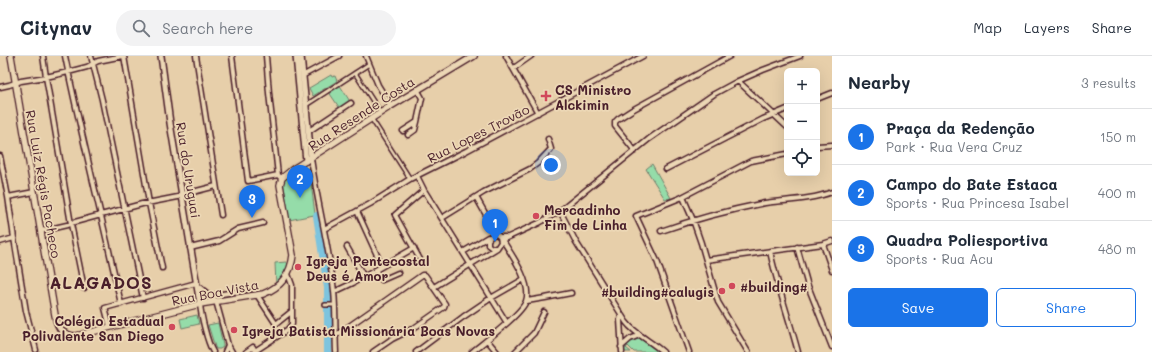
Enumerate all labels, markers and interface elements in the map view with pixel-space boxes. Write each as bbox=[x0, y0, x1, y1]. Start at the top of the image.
search box bbox=[116, 10, 396, 46]
text: Citynav bbox=[20, 15, 92, 40]
icon: search bbox=[130, 17, 152, 39]
text: Search here bbox=[162, 18, 253, 38]
text: Map bbox=[973, 18, 1002, 37]
text: Layers bbox=[1024, 18, 1070, 37]
text: Share bbox=[1092, 18, 1132, 37]
map controls bbox=[784, 68, 820, 176]
button: + bbox=[784, 68, 820, 104]
text: Nearby bbox=[848, 71, 910, 93]
street label: Rua Resende Costa bbox=[305, 72, 417, 154]
text: 3 results bbox=[1081, 74, 1136, 91]
place label: CS Ministro Alckimin bbox=[555, 81, 631, 113]
marker: CS Ministro Alckimin bbox=[540, 90, 552, 102]
street label: Rua Lopes Trovão bbox=[424, 100, 532, 166]
button: − bbox=[784, 104, 820, 140]
street label: Rua Luiz Régis Pacheco bbox=[23, 109, 65, 260]
text: Praça da Redenção bbox=[886, 118, 1035, 138]
street label: Rua do Uruguai bbox=[173, 121, 205, 219]
text: 1 bbox=[858, 128, 864, 145]
text: 150 m bbox=[1100, 128, 1136, 145]
text: Park · Rua Vera Cruz bbox=[886, 138, 1023, 155]
button: locate bbox=[784, 140, 820, 176]
your location bbox=[541, 155, 561, 175]
pin: 2 bbox=[287, 165, 313, 198]
text: Campo do Bate Estaca bbox=[886, 174, 1058, 194]
text: 2 bbox=[857, 184, 865, 201]
text: 400 m bbox=[1098, 184, 1136, 201]
pin: 3 bbox=[239, 185, 265, 218]
text: Sports · Rua Princesa Isabel bbox=[886, 194, 1069, 211]
place label: Mercadinho Fim de Linha bbox=[544, 201, 627, 233]
pin: 1 bbox=[482, 209, 508, 242]
marker: Mercadinho Fim de Linha bbox=[531, 211, 541, 221]
text: Quadra Poliesportiva bbox=[886, 230, 1048, 250]
text: 3 bbox=[857, 240, 865, 257]
text: 480 m bbox=[1098, 240, 1136, 257]
text: Sports · Rua Acu bbox=[886, 250, 993, 267]
place label: Igreja Pentecostal Deus é Amor bbox=[306, 252, 430, 284]
marker: Igreja Pentecostal Deus é Amor bbox=[293, 262, 303, 272]
district label: ALAGADOS bbox=[49, 271, 153, 293]
street label: Rua Boa Vista bbox=[170, 275, 260, 309]
place label: #building# bbox=[740, 278, 808, 295]
marker: #building# bbox=[727, 281, 737, 291]
place label: #building#calugis bbox=[601, 283, 714, 300]
marker: #building#calugis bbox=[717, 286, 727, 296]
button: Save bbox=[848, 288, 988, 327]
button: Share bbox=[996, 288, 1136, 327]
place label: Colégio Estadual Polivalente San Diego bbox=[22, 312, 164, 344]
marker: Colégio Estadual Polivalente San Diego bbox=[167, 322, 177, 332]
place label: Igreja Batista Missionária Boas Novas bbox=[242, 322, 495, 339]
marker: Igreja Batista Missionária Boas Novas bbox=[229, 325, 239, 335]

